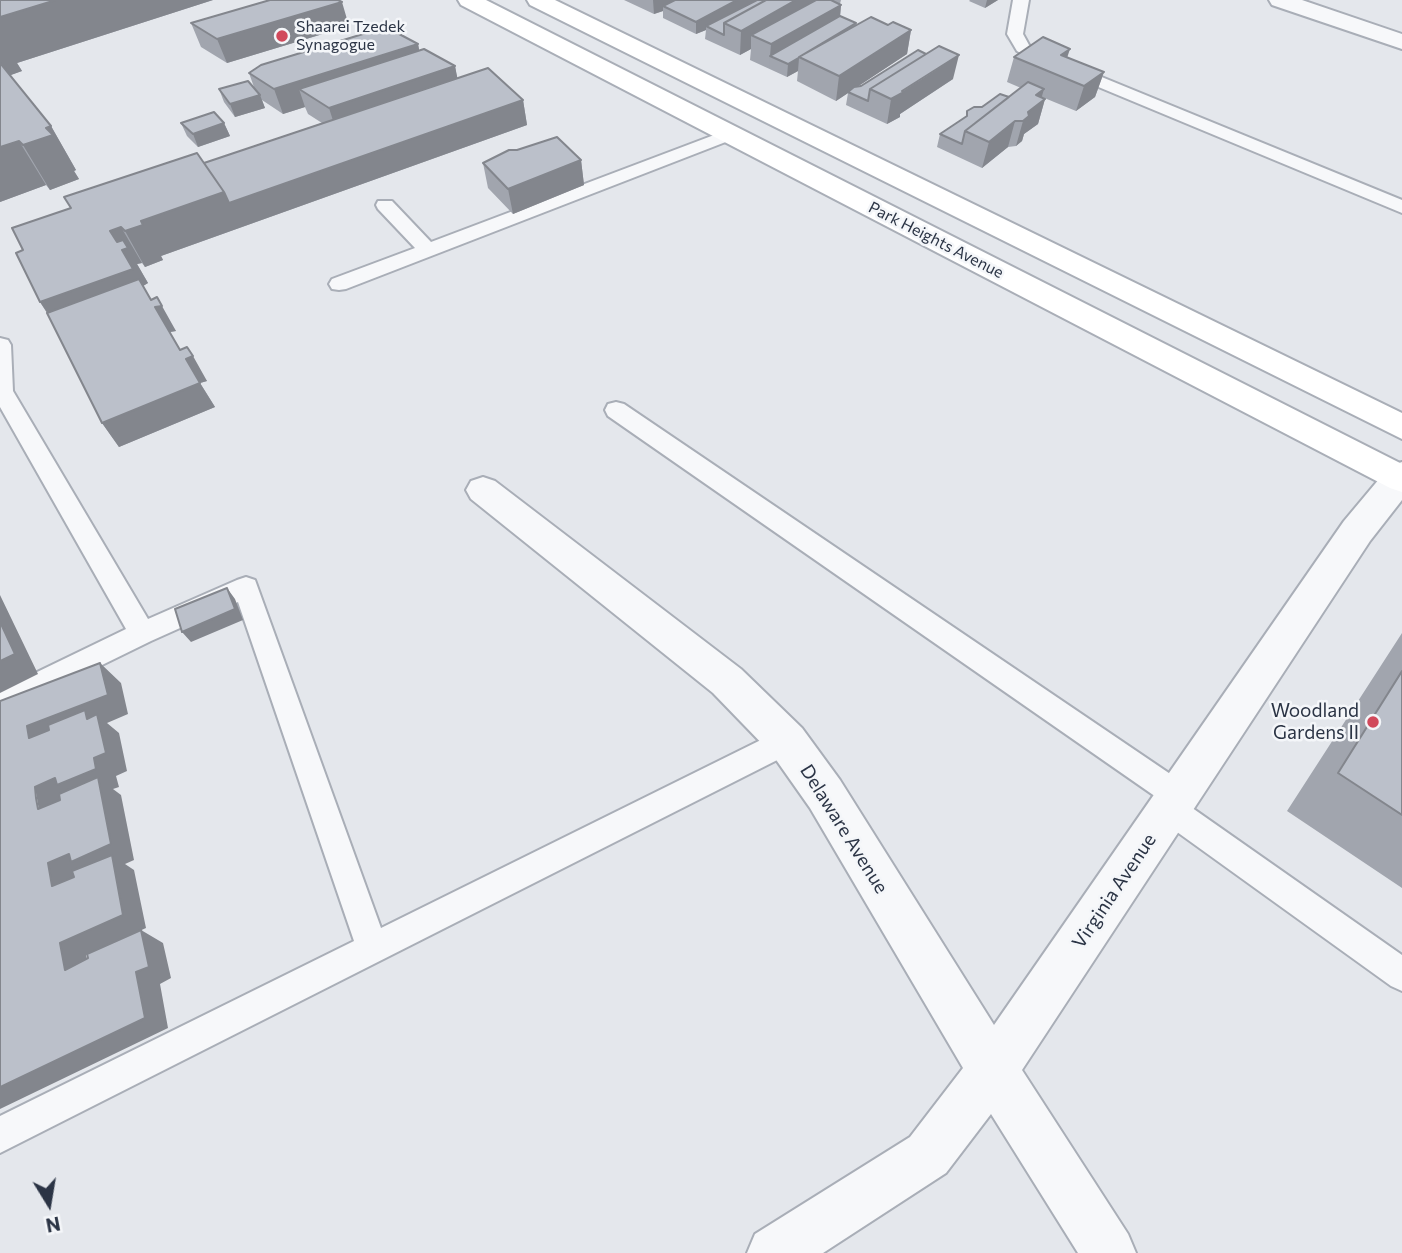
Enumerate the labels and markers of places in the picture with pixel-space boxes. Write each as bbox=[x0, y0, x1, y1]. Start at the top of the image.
place label: Shaarei Tzedek Synagogue bbox=[296, 17, 405, 55]
marker: Shaarei Tzedek Synagogue bbox=[274, 28, 290, 44]
place label: Woodland Gardens II bbox=[1271, 700, 1359, 744]
marker: Woodland Gardens II bbox=[1365, 714, 1381, 730]

